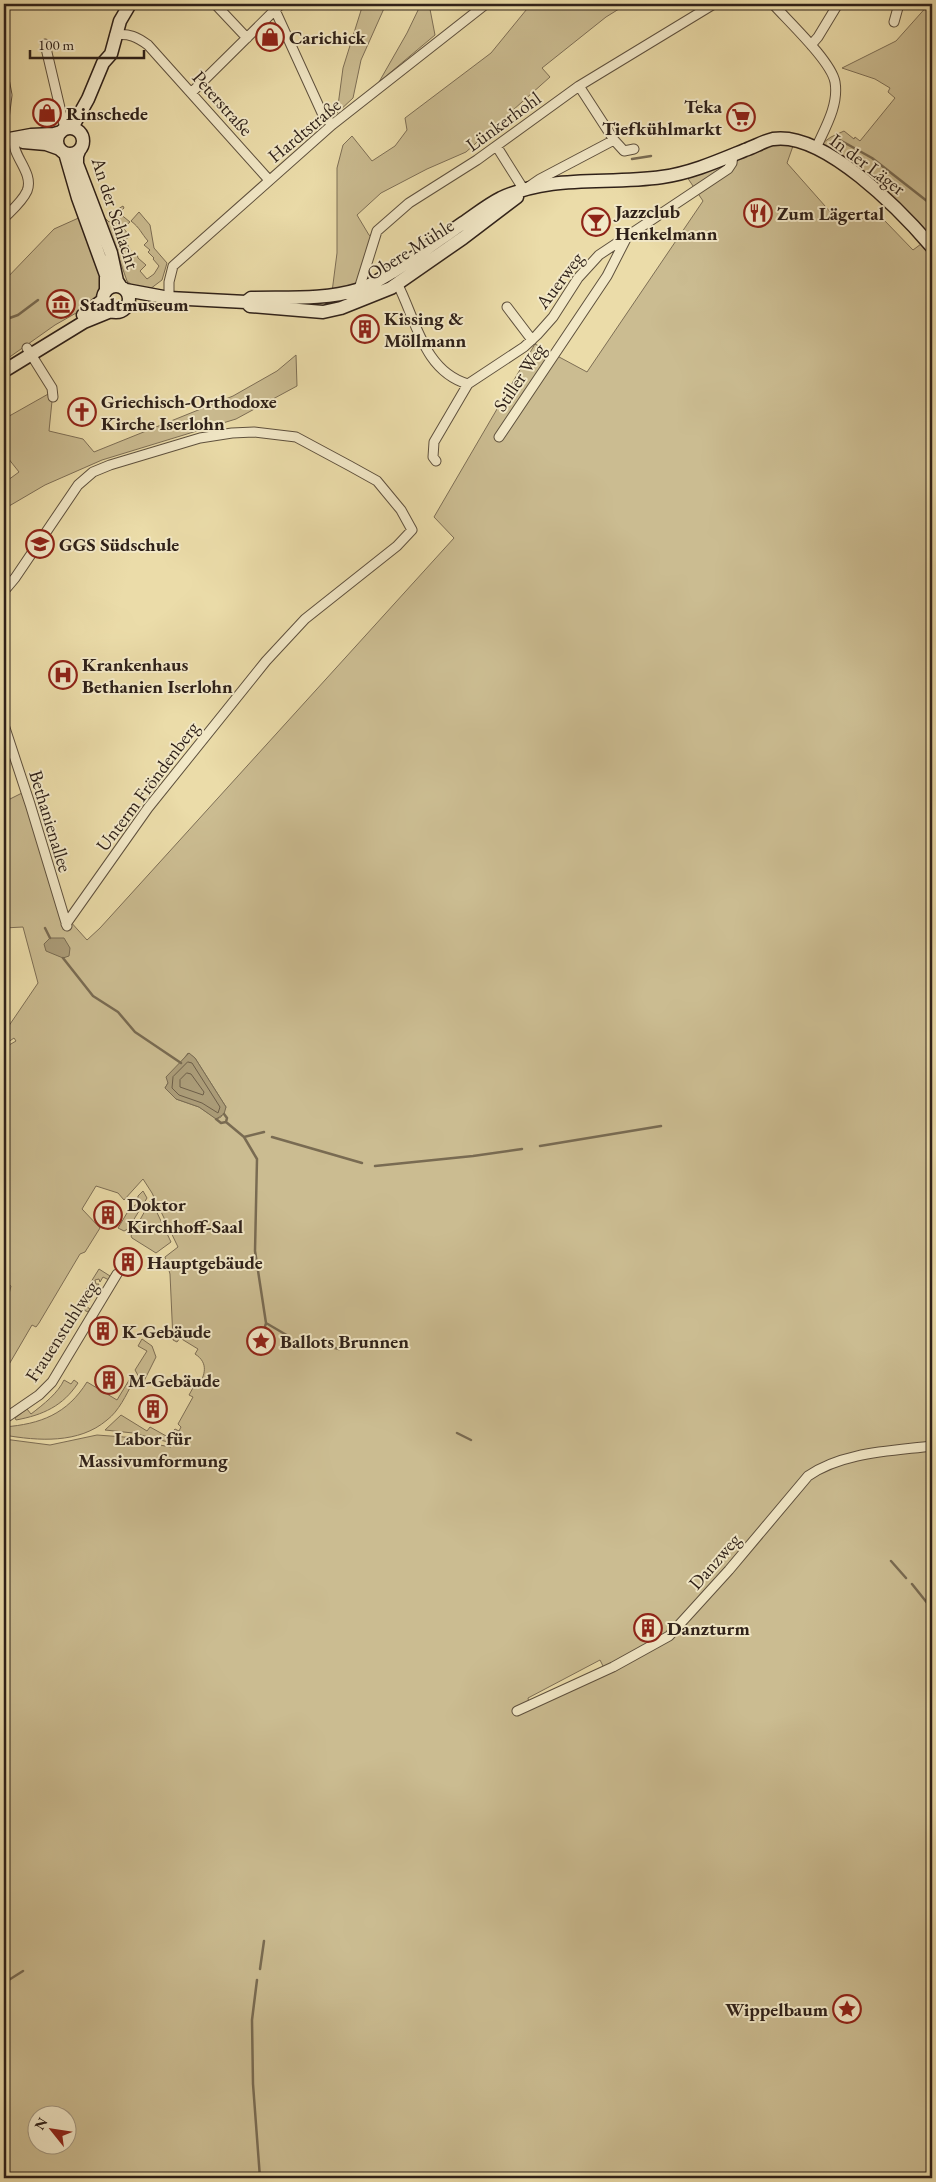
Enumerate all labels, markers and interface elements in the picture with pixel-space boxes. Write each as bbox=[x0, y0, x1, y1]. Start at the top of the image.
shop icon: Carichick bbox=[255, 22, 285, 52]
place label: Carichick bbox=[289, 25, 367, 50]
scale bar bbox=[30, 28, 144, 60]
text: 100 m bbox=[38, 35, 75, 54]
street label: Peterstraße bbox=[187, 65, 259, 141]
street label: Lünkerhohl bbox=[461, 85, 546, 157]
street label: Hardtstraße bbox=[263, 93, 346, 168]
place label: Teka Tiefkühlmarkt bbox=[602, 94, 723, 141]
shop icon: Rinschede bbox=[32, 98, 62, 128]
place label: Rinschede bbox=[66, 101, 148, 126]
supermarket icon: Teka Tiefkühlmarkt bbox=[726, 102, 756, 132]
street label: In der Läger bbox=[825, 128, 911, 201]
street label: An der Schlacht bbox=[85, 153, 145, 272]
restaurant icon: Zum Lägertal bbox=[743, 198, 773, 228]
place label: Jazzclub Henkelmann bbox=[613, 199, 718, 246]
place label: Zum Lägertal bbox=[777, 201, 885, 226]
bar icon: Jazzclub Henkelmann bbox=[581, 207, 611, 237]
street label: Obere Mühle bbox=[362, 213, 459, 286]
street label: Auerweg bbox=[529, 246, 589, 315]
museum icon: Stadtmuseum bbox=[46, 289, 76, 319]
place label: Stadtmuseum bbox=[80, 292, 189, 317]
place label: Kissing & Möllmann bbox=[384, 306, 467, 353]
building icon: Kissing & Möllmann bbox=[350, 314, 380, 344]
street label: Stiller Weg bbox=[487, 338, 552, 416]
place label: Griechisch-Orthodoxe Kirche Iserlohn bbox=[101, 389, 277, 436]
church icon: Griechisch-Orthodoxe Kirche Iserlohn bbox=[67, 397, 97, 427]
school or university icon: GGS Südschule bbox=[25, 529, 55, 559]
place label: GGS Südschule bbox=[59, 532, 179, 557]
place label: Krankenhaus Bethanien Iserlohn bbox=[82, 652, 233, 699]
hospital icon: Krankenhaus Bethanien Iserlohn bbox=[48, 660, 78, 690]
street label: Unterm Fröndenberg bbox=[90, 716, 205, 856]
street label: Bethanienallee bbox=[23, 767, 78, 875]
place label: Doktor Kirchhoff-Saal bbox=[127, 1192, 244, 1239]
building icon: Doktor Kirchhoff-Saal bbox=[93, 1200, 123, 1230]
building icon: Hauptgebäude bbox=[113, 1247, 143, 1277]
place label: Hauptgebäude bbox=[147, 1250, 263, 1275]
street label: Frauenstuhlweg bbox=[19, 1275, 104, 1387]
building icon: K-Gebäude bbox=[88, 1316, 118, 1346]
place label: K-Gebäude bbox=[122, 1319, 211, 1344]
place icon: Ballots Brunnen bbox=[246, 1326, 276, 1356]
place label: Ballots Brunnen bbox=[280, 1329, 409, 1354]
building icon: M-Gebäude bbox=[94, 1365, 124, 1395]
place label: M-Gebäude bbox=[128, 1368, 220, 1393]
building icon: Labor für Massivumformung bbox=[138, 1394, 168, 1424]
place label: Labor für Massivumformung bbox=[78, 1426, 228, 1473]
street label: Danzweg bbox=[683, 1527, 746, 1595]
building icon: Danzturm bbox=[633, 1613, 663, 1643]
place label: Danzturm bbox=[667, 1616, 750, 1641]
place icon: Wippelbaum bbox=[832, 1994, 862, 2024]
place label: Wippelbaum bbox=[725, 1997, 829, 2022]
north arrow bbox=[28, 2104, 78, 2154]
text: N bbox=[30, 2114, 52, 2133]

